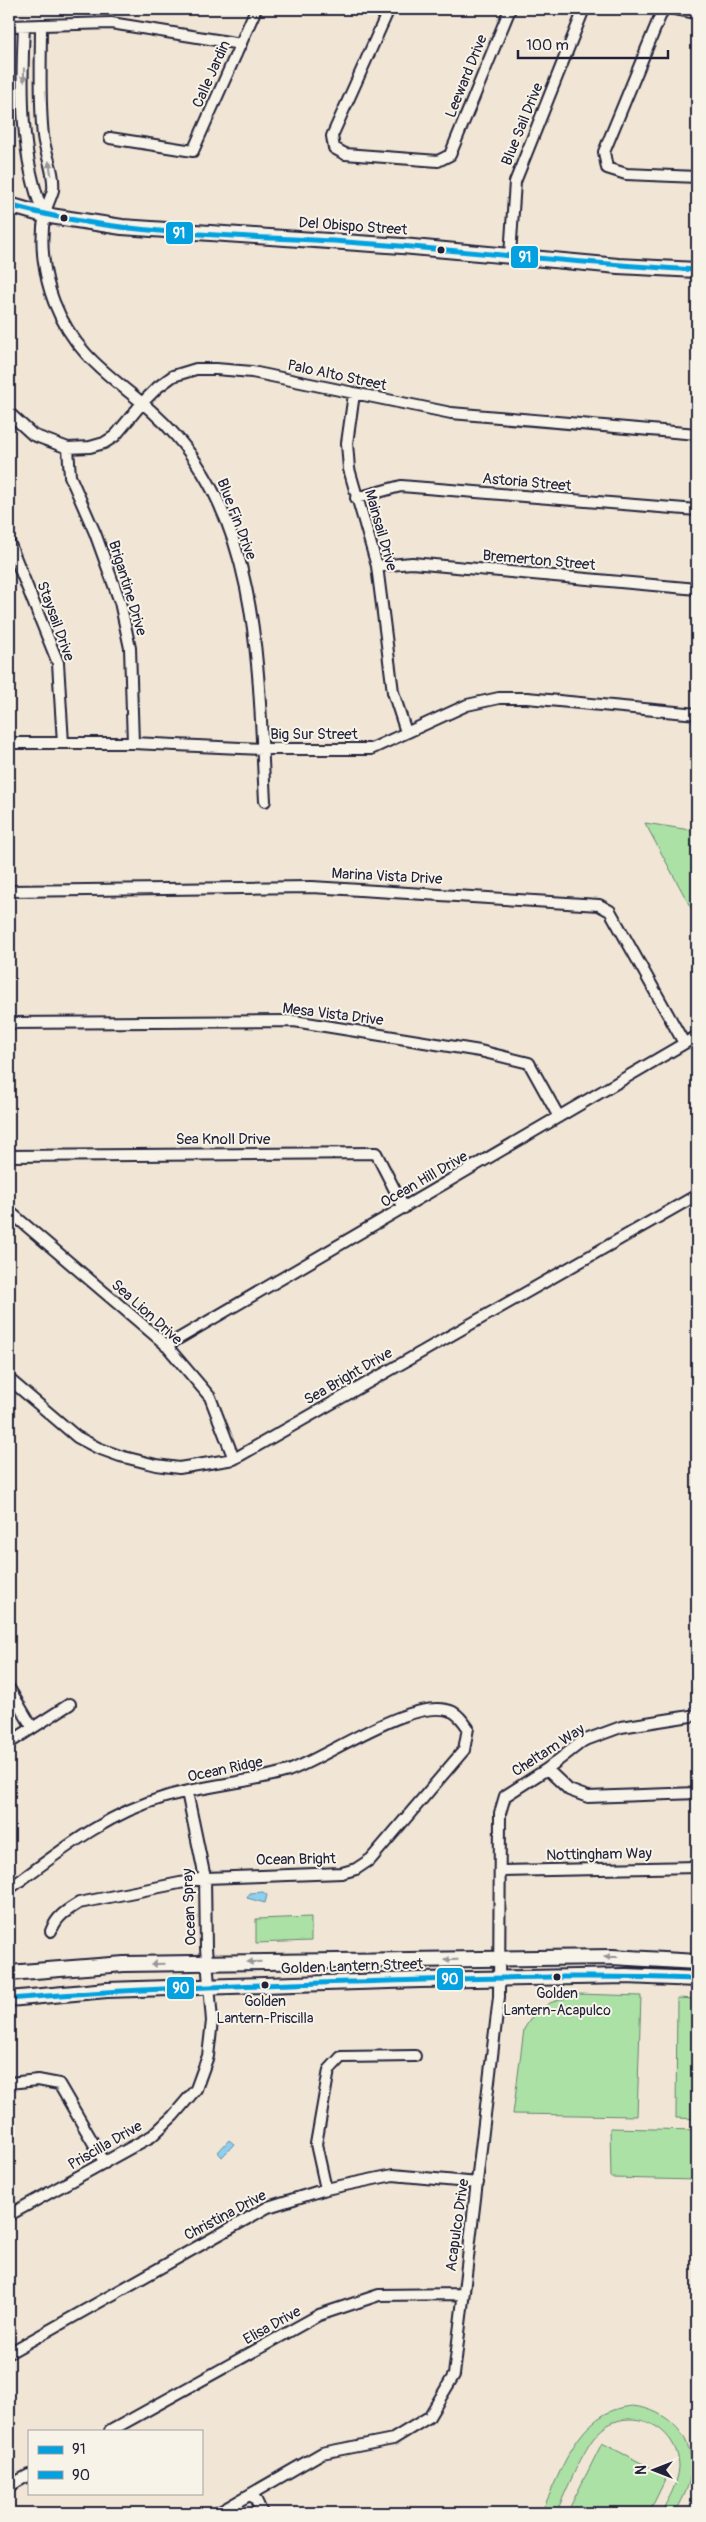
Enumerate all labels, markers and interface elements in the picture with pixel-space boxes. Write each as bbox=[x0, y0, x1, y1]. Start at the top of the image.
scale bar bbox=[518, 28, 668, 60]
street label: Leeward Drive bbox=[441, 31, 492, 121]
text: 100 m bbox=[526, 36, 569, 55]
street label: Calle Jardin bbox=[188, 38, 235, 111]
one-way arrow bbox=[20, 67, 28, 83]
street label: Blue Sail Drive bbox=[497, 80, 548, 168]
one-way arrow bbox=[46, 160, 54, 176]
unlabelled marker bbox=[59, 213, 69, 223]
street label: Del Obispo Street bbox=[298, 213, 409, 240]
line badge: 91 bbox=[165, 221, 194, 245]
text: 91 bbox=[173, 225, 185, 242]
unlabelled marker bbox=[436, 245, 446, 255]
line badge: 91 bbox=[510, 245, 539, 269]
text: 91 bbox=[519, 249, 531, 266]
street label: Palo Alto Street bbox=[286, 356, 389, 395]
street label: Astoria Street bbox=[482, 469, 573, 496]
street label: Blue Fin Drive bbox=[212, 476, 261, 563]
street label: Mainsail Drive bbox=[360, 487, 401, 574]
street label: Brigantine Drive bbox=[104, 538, 151, 639]
street label: Bremerton Street bbox=[482, 546, 597, 575]
street label: Staysail Drive bbox=[32, 579, 79, 664]
street label: Big Sur Street bbox=[270, 725, 359, 744]
street label: Marina Vista Drive bbox=[331, 864, 444, 889]
street label: Mesa Vista Drive bbox=[281, 999, 385, 1030]
street label: Sea Knoll Drive bbox=[176, 1130, 271, 1149]
street label: Ocean Hill Drive bbox=[377, 1147, 472, 1212]
street label: Sea Lion Drive bbox=[107, 1275, 187, 1350]
street label: Sea Bright Drive bbox=[301, 1343, 396, 1409]
street label: Cheltam Way bbox=[508, 1720, 589, 1781]
street label: Ocean Ridge bbox=[186, 1752, 265, 1787]
street label: Nottingham Way bbox=[546, 1844, 653, 1865]
street label: Ocean Bright bbox=[256, 1849, 337, 1870]
street label: Ocean Spray bbox=[178, 1867, 201, 1946]
street label: Golden Lantern Street bbox=[280, 1954, 424, 1978]
one-way arrow bbox=[603, 1954, 619, 1962]
one-way arrow bbox=[443, 1957, 459, 1965]
one-way arrow bbox=[246, 1959, 262, 1967]
one-way arrow bbox=[150, 1960, 166, 1968]
line badge: 90 bbox=[436, 1967, 464, 1991]
text: 90 bbox=[442, 1971, 459, 1988]
marker: Golden Lantern-Acapulco bbox=[552, 1972, 562, 1982]
line badge: 90 bbox=[166, 1976, 195, 2000]
text: 90 bbox=[173, 1980, 190, 1997]
marker: Golden Lantern-Priscilla bbox=[260, 1980, 270, 1990]
place label: Golden Lantern-Acapulco bbox=[503, 1985, 611, 2019]
place label: Golden Lantern-Priscilla bbox=[217, 1993, 313, 2027]
street label: Priscilla Drive bbox=[65, 2116, 146, 2174]
street label: Acapulco Drive bbox=[442, 2177, 473, 2273]
street label: Christina Drive bbox=[181, 2186, 270, 2245]
street label: Elisa Drive bbox=[240, 2302, 305, 2349]
legend bbox=[28, 2430, 202, 2494]
text: 91 bbox=[72, 2440, 86, 2459]
north arrow bbox=[628, 2444, 678, 2494]
text: N bbox=[633, 2465, 650, 2475]
text: 90 bbox=[72, 2466, 90, 2485]

